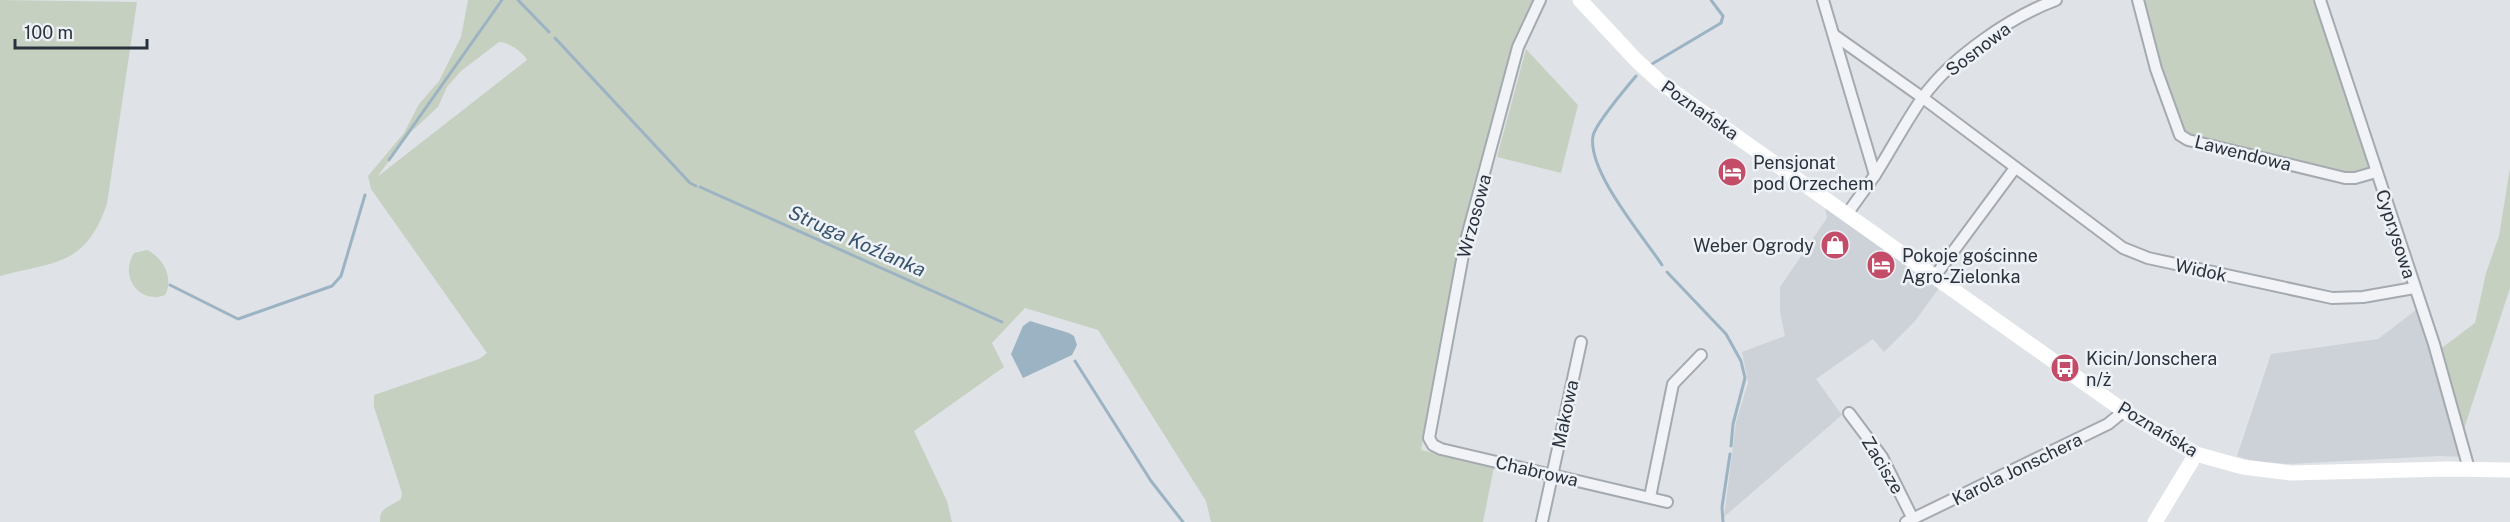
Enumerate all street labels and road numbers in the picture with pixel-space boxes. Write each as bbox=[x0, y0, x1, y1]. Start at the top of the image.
street label: Sosnowa bbox=[1942, 18, 2014, 80]
street label: Poznańska bbox=[1657, 76, 1743, 144]
street label: Lawendowa bbox=[2193, 131, 2293, 175]
street label: Wrzosowa bbox=[1453, 172, 1495, 260]
street label: Cyprysowa bbox=[2372, 187, 2420, 281]
street label: Widok bbox=[2173, 254, 2229, 286]
street label: Makowa bbox=[1548, 378, 1582, 450]
street label: Poznańska bbox=[2114, 397, 2202, 461]
street label: Karola Jonschera bbox=[1948, 428, 2086, 510]
street label: Zacisze bbox=[1858, 432, 1908, 498]
street label: Chabrowa bbox=[1494, 451, 1580, 491]

